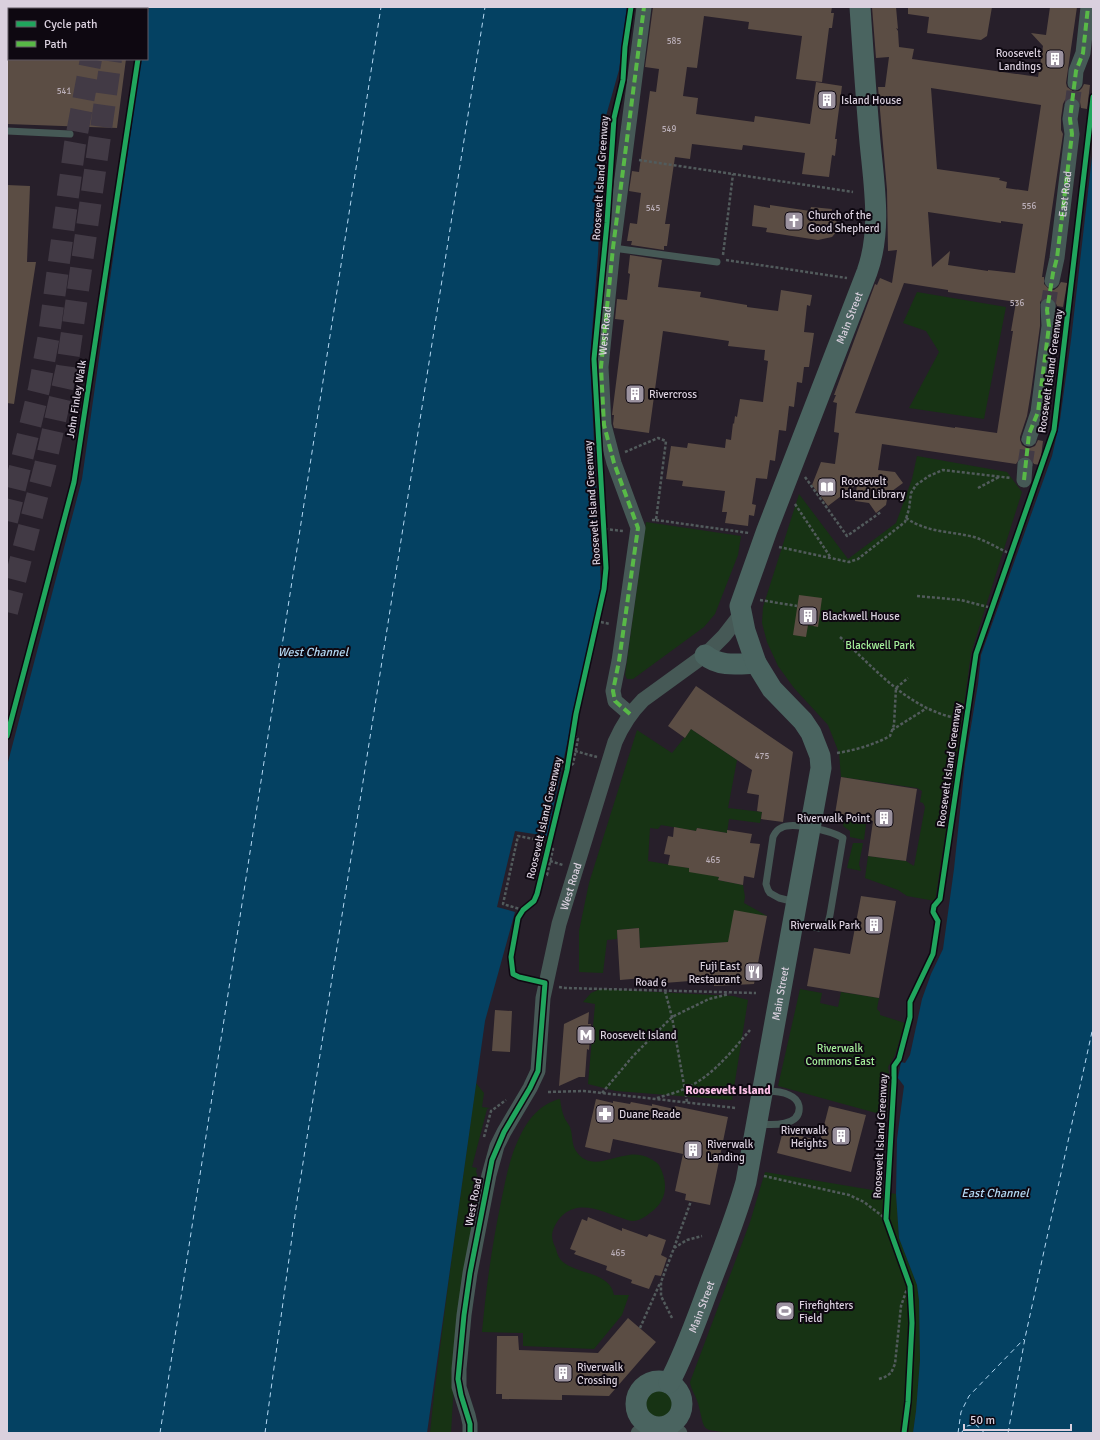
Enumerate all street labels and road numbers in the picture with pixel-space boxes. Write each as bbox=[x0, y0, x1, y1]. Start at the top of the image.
street label: Roosevelt Island Greenway bbox=[590, 114, 611, 241]
street label: East Road bbox=[1056, 170, 1074, 218]
street label: Main Street bbox=[834, 290, 866, 346]
street label: West Road bbox=[596, 306, 614, 356]
street label: Roosevelt Island Greenway bbox=[1035, 307, 1066, 434]
street label: John Finley Walk bbox=[64, 359, 89, 439]
street label: Roosevelt Island Greenway bbox=[582, 439, 603, 566]
street label: Roosevelt Island Greenway bbox=[934, 701, 965, 828]
street label: Roosevelt Island Greenway bbox=[524, 755, 565, 881]
street label: West Road bbox=[558, 861, 585, 912]
street label: Main Street bbox=[769, 965, 792, 1022]
street label: Road 6 bbox=[635, 975, 667, 990]
street label: Roosevelt Island Greenway bbox=[871, 1072, 890, 1199]
street label: West Road bbox=[462, 1177, 485, 1227]
street label: Main Street bbox=[686, 1279, 718, 1335]

